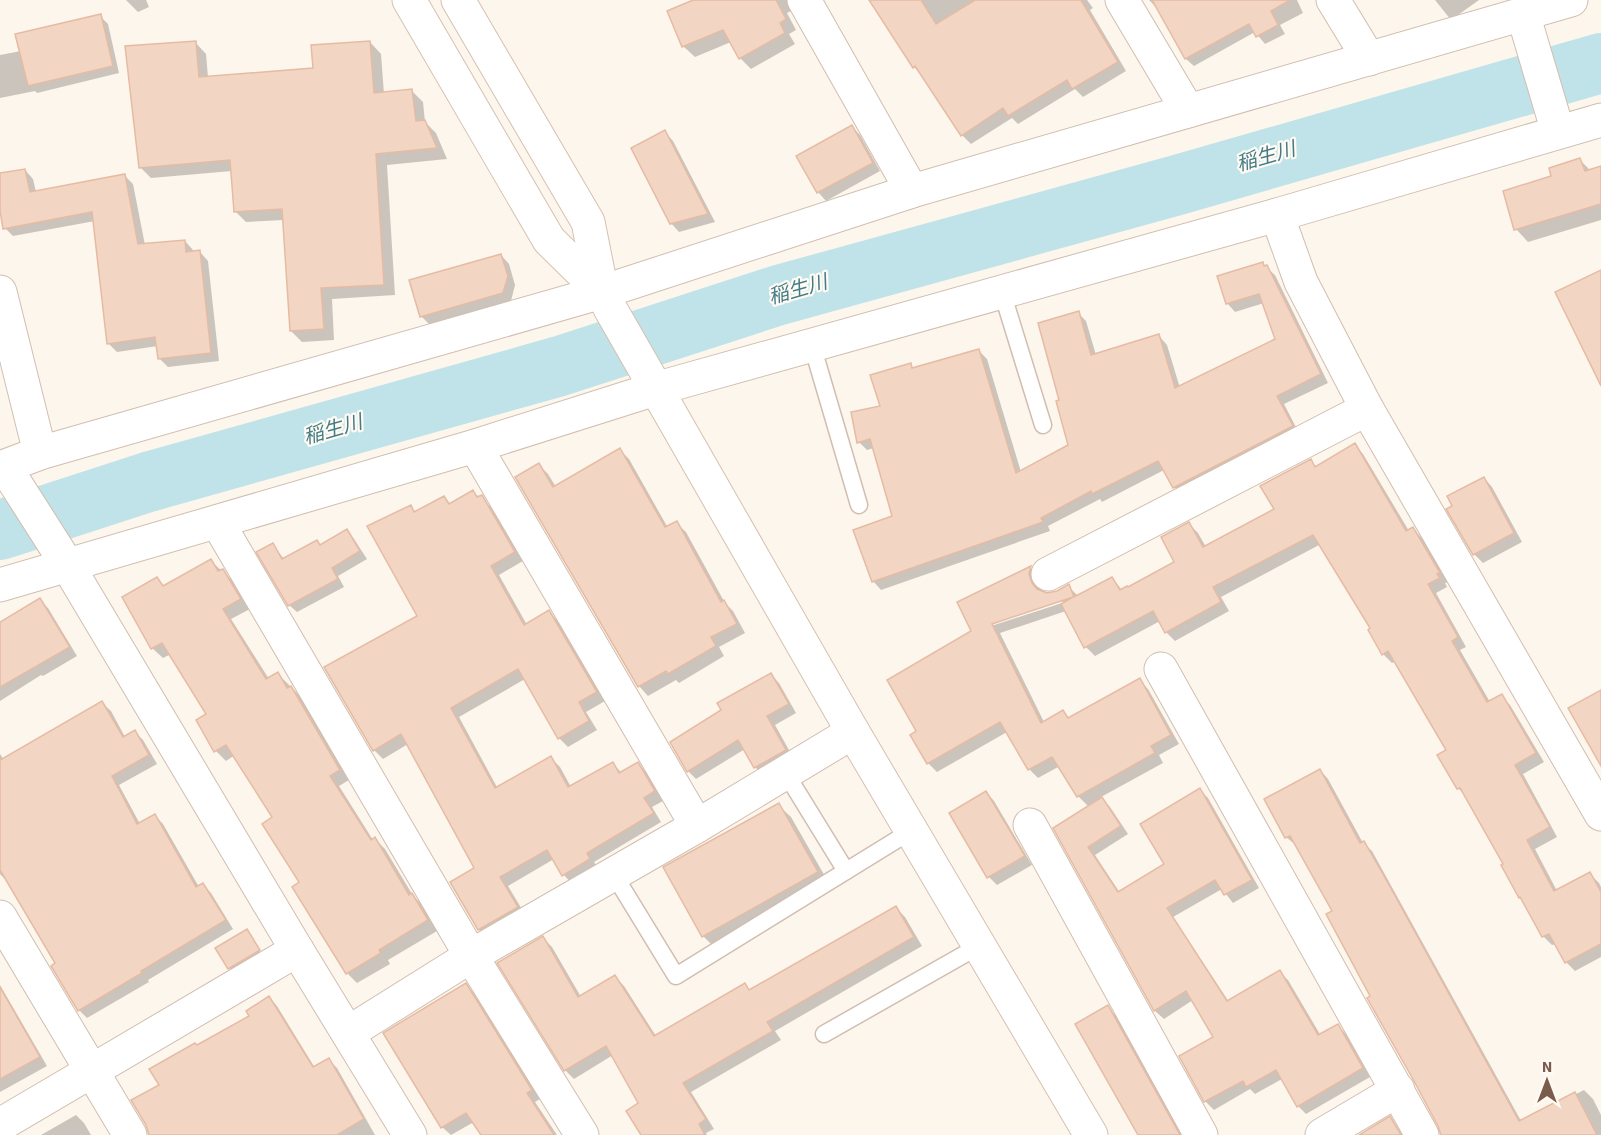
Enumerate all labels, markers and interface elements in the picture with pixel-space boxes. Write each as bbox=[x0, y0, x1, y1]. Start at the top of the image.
water label: 稲生川 bbox=[1233, 135, 1301, 179]
water label: 稲生川 bbox=[765, 268, 833, 312]
water label: 稲生川 bbox=[300, 408, 368, 452]
north arrow bbox=[1517, 1051, 1577, 1111]
text: N bbox=[1542, 1056, 1552, 1078]

